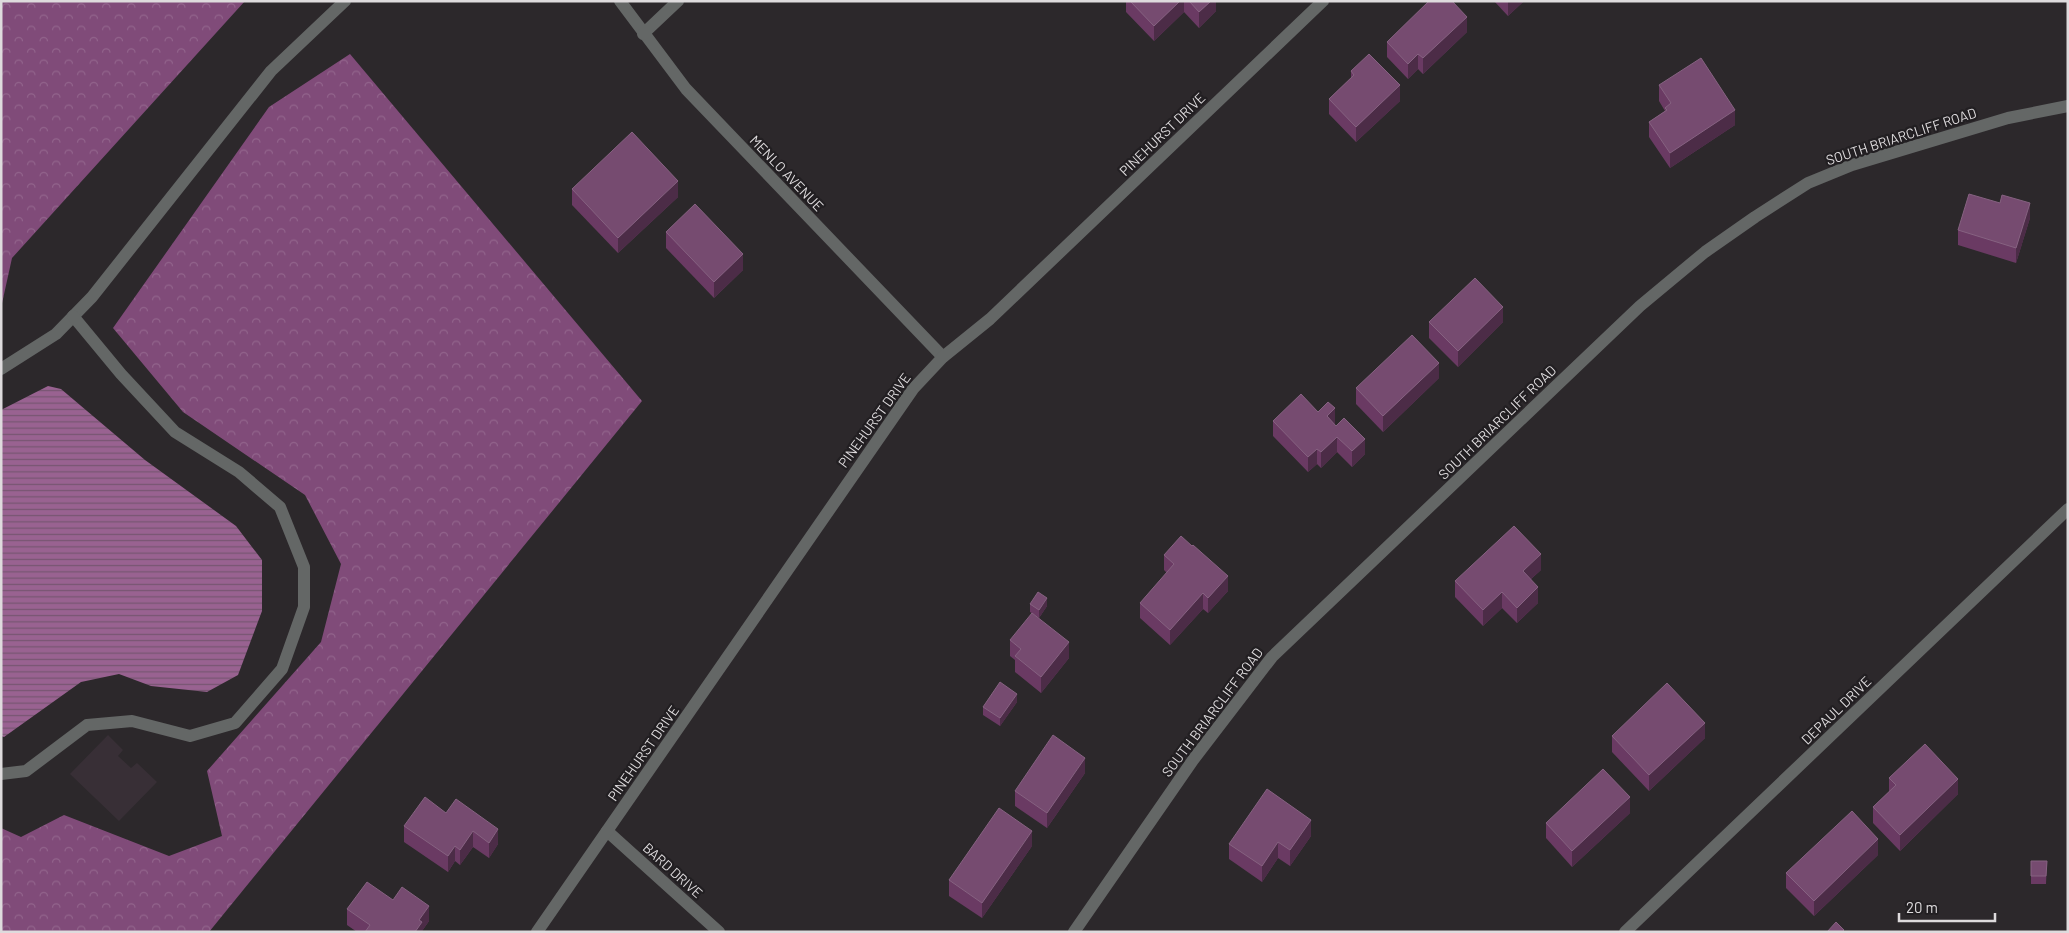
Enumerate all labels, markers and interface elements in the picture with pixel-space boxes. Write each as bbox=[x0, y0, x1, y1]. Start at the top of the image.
street label: PINEHURST DRIVE bbox=[1116, 89, 1208, 179]
street label: SOUTH BRIARCLIFF ROAD bbox=[1824, 104, 1978, 168]
street label: MENLO AVENUE bbox=[747, 132, 827, 214]
street label: SOUTH BRIARCLIFF ROAD bbox=[1435, 361, 1559, 483]
street label: PINEHURST DRIVE bbox=[834, 370, 914, 470]
street label: SOUTH BRIARCLIFF ROAD bbox=[1158, 644, 1266, 780]
street label: DEPAUL DRIVE bbox=[1797, 672, 1875, 748]
street label: PINEHURST DRIVE bbox=[604, 702, 682, 804]
street label: BARD DRIVE bbox=[640, 839, 706, 901]
scale bar bbox=[1899, 890, 1995, 922]
text: 20 m bbox=[1906, 898, 1938, 916]

